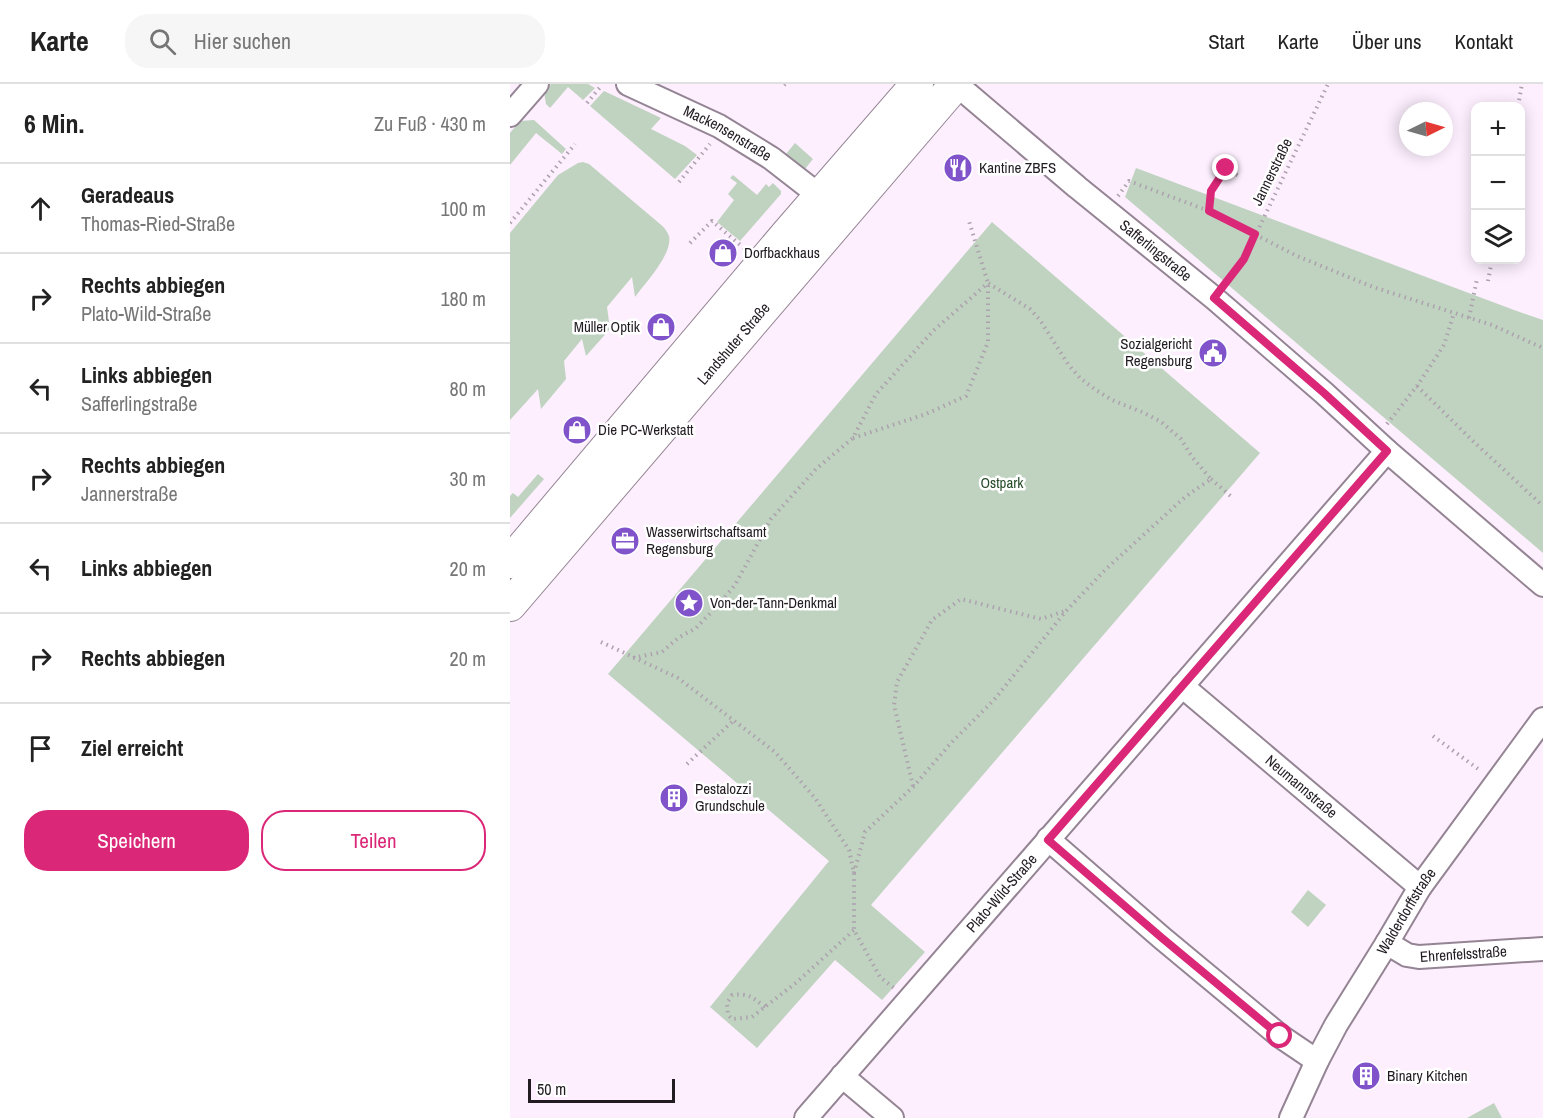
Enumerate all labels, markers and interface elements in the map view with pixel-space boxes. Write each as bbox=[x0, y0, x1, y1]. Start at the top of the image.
search box bbox=[125, 14, 545, 68]
text: Karte bbox=[30, 22, 89, 60]
icon: search bbox=[146, 25, 179, 58]
text: Hier suchen bbox=[194, 26, 291, 56]
text: Start bbox=[1208, 27, 1245, 56]
text: Karte bbox=[1278, 27, 1319, 56]
text: Über uns bbox=[1352, 27, 1422, 56]
text: Kontakt bbox=[1455, 27, 1513, 56]
street label: Mackensenstraße bbox=[680, 100, 776, 166]
north arrow bbox=[1399, 102, 1453, 156]
map controls bbox=[1471, 102, 1525, 264]
button: + bbox=[1471, 102, 1525, 156]
text: 6 Min. bbox=[24, 106, 84, 141]
text: Zu Fuß · 430 m bbox=[374, 110, 486, 137]
street label: Jannerstraße bbox=[1246, 134, 1297, 209]
restaurant icon: Kantine ZBFS bbox=[942, 152, 974, 184]
route end bbox=[1212, 154, 1238, 180]
button: − bbox=[1471, 156, 1525, 210]
place label: Kantine ZBFS bbox=[979, 157, 1056, 178]
text: Geradeaus bbox=[81, 180, 174, 210]
icon: ahead bbox=[24, 192, 57, 225]
text: 100 m bbox=[440, 195, 486, 222]
text: Thomas-Ried-Straße bbox=[81, 210, 235, 237]
button: layers bbox=[1471, 210, 1525, 264]
street label: Safferlingstraße bbox=[1115, 215, 1197, 286]
shop icon: Dorfbackhaus bbox=[707, 237, 739, 269]
place label: Dorfbackhaus bbox=[744, 242, 820, 263]
text: Rechts abbiegen bbox=[81, 270, 225, 300]
icon: right bbox=[24, 282, 57, 315]
text: 180 m bbox=[440, 285, 486, 312]
street label: Landshuter Straße bbox=[692, 298, 775, 389]
text: Plato-Wild-Straße bbox=[81, 300, 211, 327]
shop icon: Müller Optik bbox=[645, 311, 677, 343]
place label: Müller Optik bbox=[574, 316, 641, 337]
place label: Sozialgericht Regensburg bbox=[1120, 333, 1193, 371]
public building icon: Sozialgericht Regensburg bbox=[1197, 337, 1229, 369]
text: Links abbiegen bbox=[81, 360, 212, 390]
icon: left bbox=[24, 372, 57, 405]
text: 80 m bbox=[450, 375, 486, 402]
text: Safferlingstraße bbox=[81, 390, 197, 417]
shop icon: Die PC-Werkstatt bbox=[561, 414, 593, 446]
place label: Die PC-Werkstatt bbox=[598, 419, 694, 440]
text: Rechts abbiegen bbox=[81, 450, 225, 480]
icon: right bbox=[24, 462, 57, 495]
text: 30 m bbox=[450, 465, 486, 492]
park label: Ostpark bbox=[980, 472, 1024, 493]
text: Jannerstraße bbox=[81, 480, 178, 507]
place label: Wasserwirtschaftsamt Regensburg bbox=[646, 521, 767, 559]
office icon: Wasserwirtschaftsamt Regensburg bbox=[609, 525, 641, 557]
icon: left bbox=[24, 552, 57, 585]
text: Links abbiegen bbox=[81, 553, 212, 583]
text: 20 m bbox=[450, 555, 486, 582]
place icon: Von-der-Tann-Denkmal bbox=[673, 587, 705, 619]
place label: Von-der-Tann-Denkmal bbox=[710, 592, 837, 613]
icon: right bbox=[24, 642, 57, 675]
text: Rechts abbiegen bbox=[81, 643, 225, 673]
text: 20 m bbox=[450, 645, 486, 672]
icon: arrive bbox=[24, 732, 57, 765]
text: Ziel erreicht bbox=[81, 733, 183, 763]
street label: Neumannstraße bbox=[1261, 750, 1342, 823]
place label: Pestalozzi Grundschule bbox=[695, 778, 765, 816]
building icon: Pestalozzi Grundschule bbox=[658, 782, 690, 814]
button: Speichern bbox=[24, 810, 249, 871]
button: Teilen bbox=[261, 810, 486, 871]
street label: Plato-Wild-Straße bbox=[961, 849, 1042, 937]
street label: Walderdorffstraße bbox=[1371, 863, 1441, 958]
street label: Ehrenfelsstraße bbox=[1419, 940, 1508, 967]
route start bbox=[1266, 1022, 1292, 1048]
building icon: Binary Kitchen bbox=[1350, 1060, 1382, 1092]
place label: Binary Kitchen bbox=[1387, 1065, 1468, 1086]
scale bar bbox=[528, 1076, 675, 1104]
text: 50 m bbox=[537, 1078, 566, 1100]

